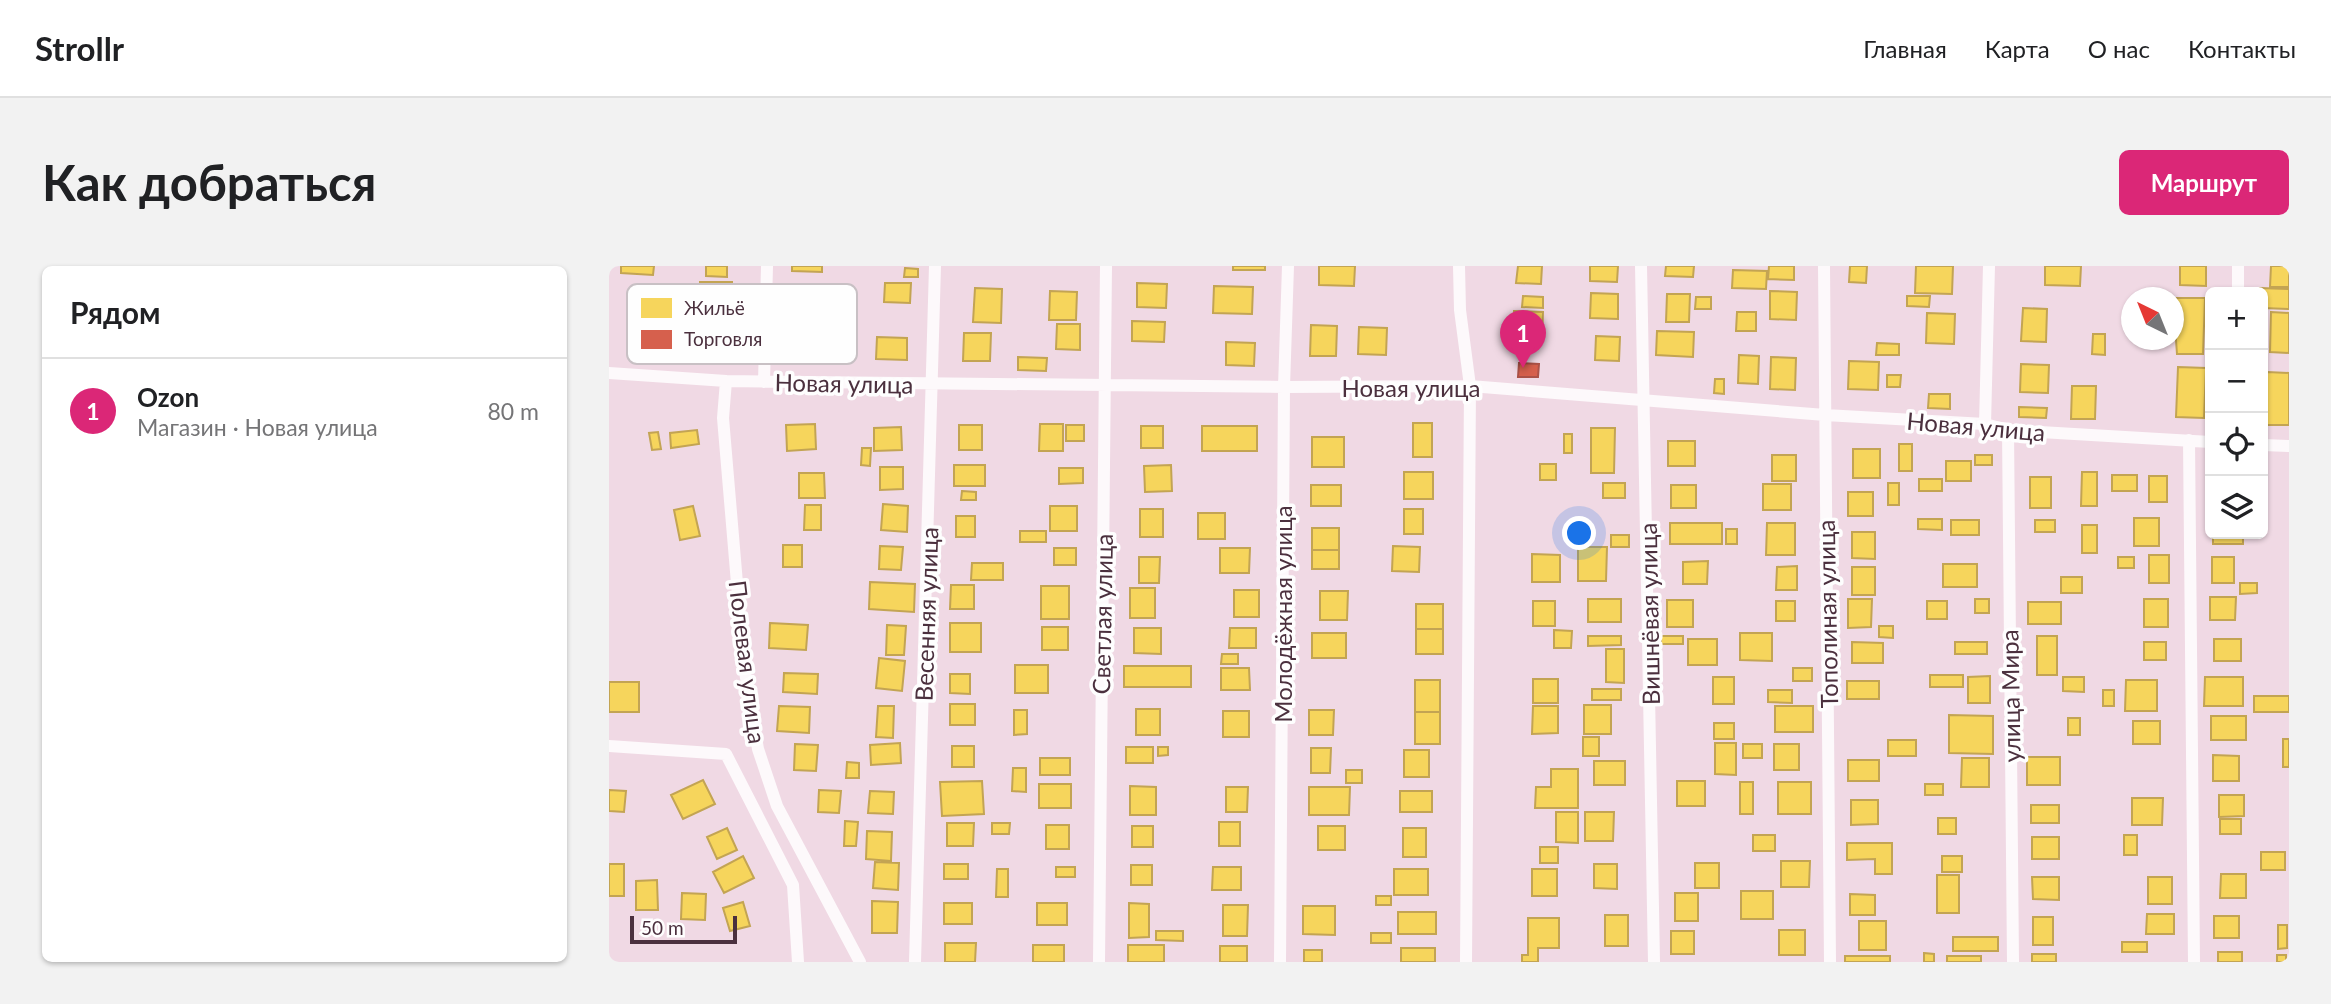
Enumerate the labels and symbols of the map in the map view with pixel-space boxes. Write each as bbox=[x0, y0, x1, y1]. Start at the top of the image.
legend bbox=[627, 284, 857, 364]
north arrow bbox=[2121, 287, 2184, 350]
text: Жильё bbox=[684, 296, 745, 319]
pin: 1 bbox=[1500, 310, 1546, 368]
text: Торговля bbox=[684, 327, 762, 350]
street label: Новая улица bbox=[774, 367, 914, 399]
street label: Новая улица bbox=[1342, 373, 1480, 402]
street label: Новая улица bbox=[1906, 406, 2046, 446]
street label: Молодёжная улица bbox=[1268, 505, 1297, 723]
your location bbox=[1562, 516, 1596, 550]
street label: Тополиная улица bbox=[1811, 520, 1843, 708]
street label: Вишнёвая улица bbox=[1633, 523, 1665, 705]
street label: Весенняя улица bbox=[908, 526, 944, 702]
street label: Светлая улица bbox=[1086, 533, 1118, 695]
street label: Полевая улица bbox=[724, 579, 772, 745]
street label: улица Мира bbox=[1994, 629, 2026, 763]
scale bar bbox=[630, 913, 737, 945]

